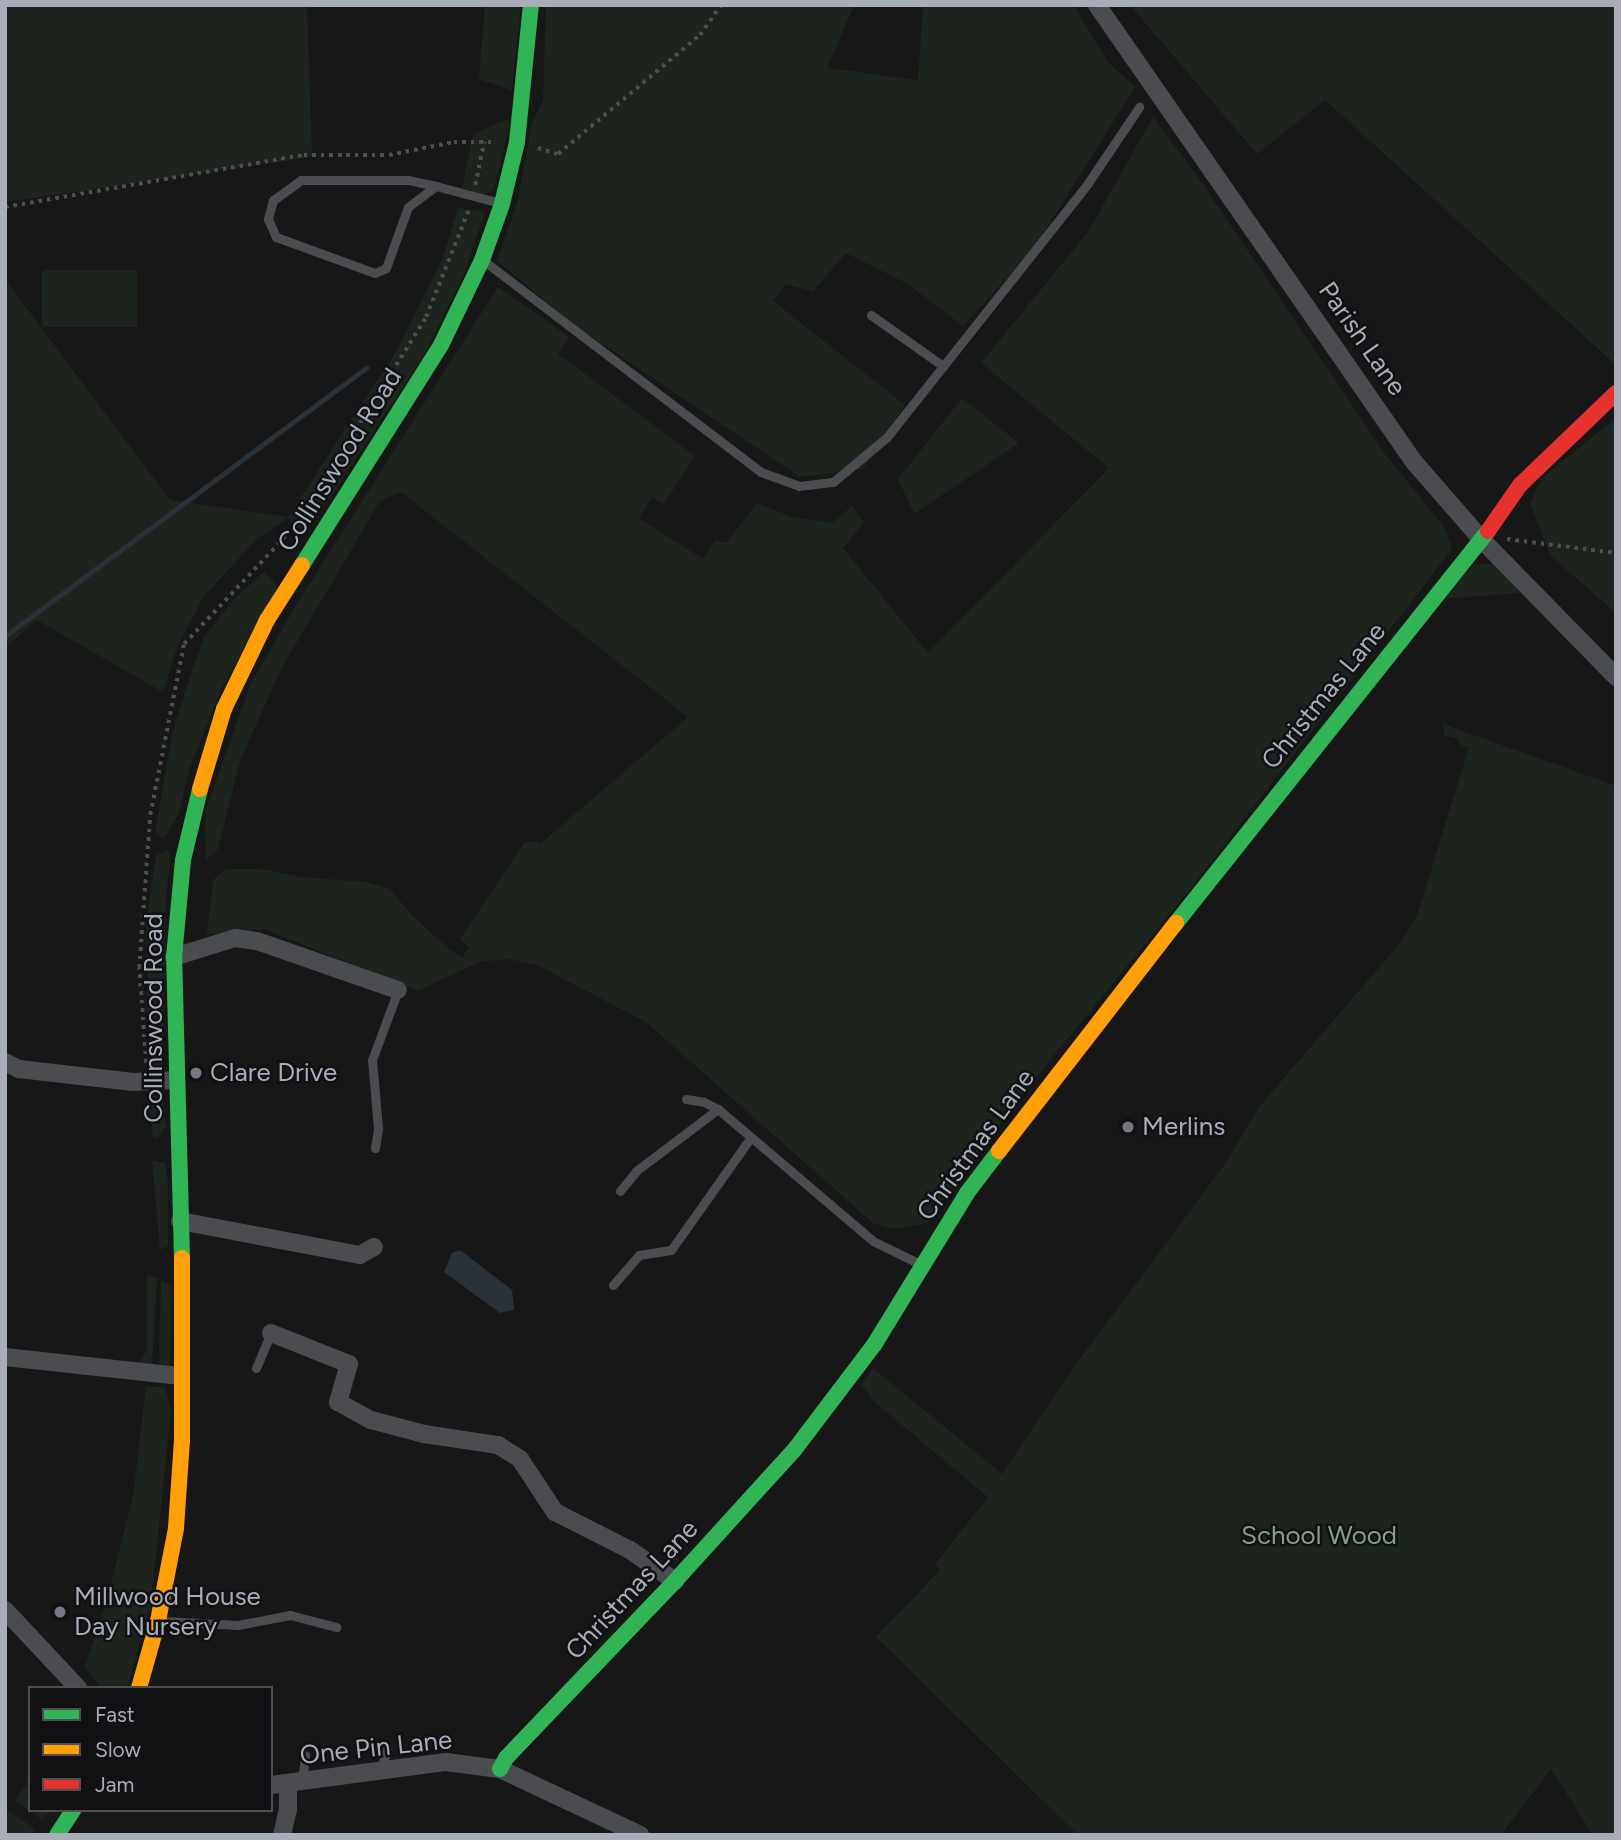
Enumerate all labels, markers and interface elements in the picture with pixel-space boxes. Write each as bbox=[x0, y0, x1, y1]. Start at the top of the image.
street label: Parish Lane bbox=[1312, 276, 1412, 402]
street label: Collinswood Road bbox=[271, 363, 409, 557]
street label: Christmas Lane bbox=[1255, 616, 1393, 776]
street label: Collinswood Road bbox=[138, 913, 170, 1123]
place label: Clare Drive bbox=[210, 1057, 337, 1089]
street label: Christmas Lane bbox=[911, 1063, 1041, 1227]
marker: Clare Drive bbox=[188, 1065, 204, 1081]
place label: Merlins bbox=[1142, 1111, 1225, 1143]
marker: Merlins bbox=[1120, 1119, 1136, 1135]
street label: Christmas Lane bbox=[559, 1514, 705, 1666]
park label: School Wood bbox=[1241, 1520, 1397, 1552]
place label: Millwood House Day Nursery bbox=[74, 1581, 261, 1642]
marker: Millwood House Day Nursery bbox=[52, 1604, 68, 1620]
legend bbox=[28, 1686, 273, 1812]
text: Fast bbox=[95, 1702, 135, 1727]
street label: One Pin Lane bbox=[298, 1724, 454, 1772]
text: Slow bbox=[95, 1737, 141, 1762]
text: Jam bbox=[95, 1772, 134, 1797]

